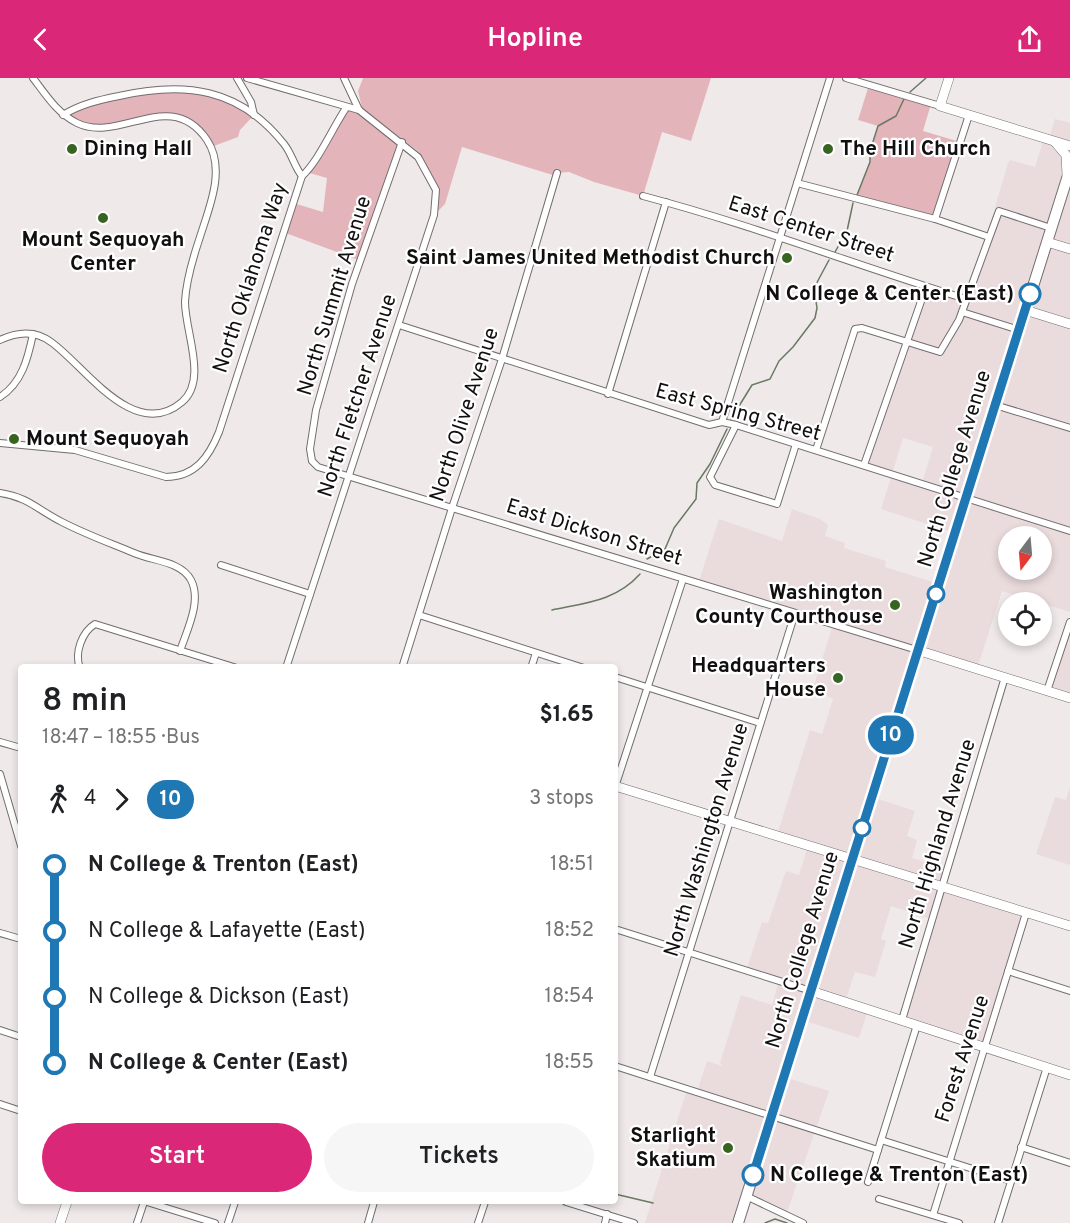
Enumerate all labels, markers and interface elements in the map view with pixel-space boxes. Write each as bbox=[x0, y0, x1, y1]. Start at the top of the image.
text: Hopline bbox=[487, 22, 583, 56]
icon: back bbox=[24, 23, 57, 56]
icon: share bbox=[1013, 23, 1046, 56]
place label: Dining Hall bbox=[84, 136, 192, 163]
place label: The Hill Church bbox=[840, 136, 991, 163]
marker: Dining Hall bbox=[65, 142, 79, 156]
marker: The Hill Church bbox=[821, 142, 835, 156]
street label: North Oklahoma Way bbox=[207, 179, 295, 377]
street label: East Center Street bbox=[725, 190, 897, 270]
street label: North Summit Avenue bbox=[292, 193, 378, 399]
marker: Mount Sequoyah Center bbox=[96, 211, 110, 225]
place label: Mount Sequoyah Center bbox=[21, 227, 185, 278]
place label: Saint James United Methodist Church bbox=[406, 245, 775, 272]
marker: Saint James United Methodist Church bbox=[780, 251, 794, 265]
place label: N College & Center (East) bbox=[765, 281, 1014, 308]
marker: N College & Center (East) bbox=[1019, 283, 1041, 305]
street label: North Fletcher Avenue bbox=[312, 291, 404, 501]
street label: North Olive Avenue bbox=[424, 324, 506, 506]
street label: North College Avenue bbox=[912, 367, 998, 571]
street label: East Spring Street bbox=[652, 378, 824, 448]
place label: Mount Sequoyah bbox=[26, 426, 189, 453]
marker: Mount Sequoyah bbox=[7, 432, 21, 446]
street label: East Dickson Street bbox=[503, 493, 685, 573]
north arrow bbox=[998, 526, 1052, 580]
map controls bbox=[998, 526, 1052, 646]
place label: Washington County Courthouse bbox=[695, 580, 883, 631]
unlabelled marker bbox=[927, 585, 945, 603]
button: locate bbox=[998, 592, 1052, 646]
marker: Washington County Courthouse bbox=[888, 598, 902, 612]
place label: Headquarters House bbox=[691, 653, 826, 704]
marker: Headquarters House bbox=[831, 671, 845, 685]
text: 8 min bbox=[42, 681, 127, 723]
text: $1.65 bbox=[540, 702, 594, 729]
line badge: 10 bbox=[864, 716, 918, 754]
street label: North Washington Avenue bbox=[659, 720, 755, 960]
text: 10 bbox=[880, 722, 902, 749]
text: 18:47 – 18:55 · Bus bbox=[42, 725, 200, 751]
street label: North Highland Avenue bbox=[893, 736, 983, 952]
icon: walk bbox=[42, 783, 75, 816]
icon: forward bbox=[105, 783, 138, 816]
text: 4 bbox=[84, 786, 96, 812]
text: 10 bbox=[159, 786, 182, 813]
text: 3 stops bbox=[529, 786, 594, 812]
unlabelled marker bbox=[853, 819, 871, 837]
street label: North College Avenue bbox=[760, 848, 846, 1052]
text: N College & Trenton (East) bbox=[88, 852, 359, 879]
text: 18:51 bbox=[550, 852, 594, 878]
text: N College & Lafayette (East) bbox=[88, 918, 366, 945]
text: 18:52 bbox=[545, 918, 594, 944]
text: N College & Dickson (East) bbox=[88, 984, 349, 1011]
text: 18:54 bbox=[545, 984, 594, 1010]
street label: Forest Avenue bbox=[930, 992, 996, 1126]
text: N College & Center (East) bbox=[88, 1050, 348, 1077]
text: 18:55 bbox=[545, 1050, 594, 1076]
button: Start bbox=[42, 1123, 312, 1192]
button: Tickets bbox=[324, 1123, 594, 1192]
place label: Starlight Skatium bbox=[630, 1123, 716, 1174]
marker: Starlight Skatium bbox=[721, 1141, 735, 1155]
place label: N College & Trenton (East) bbox=[770, 1162, 1028, 1189]
marker: N College & Trenton (East) bbox=[742, 1164, 764, 1186]

